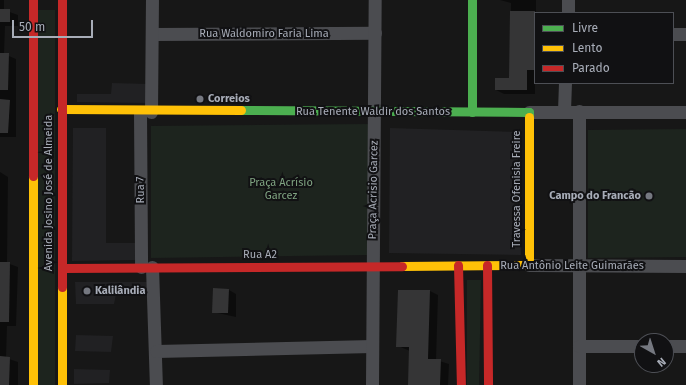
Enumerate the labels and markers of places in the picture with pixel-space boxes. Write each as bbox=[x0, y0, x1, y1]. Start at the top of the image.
place label: Correios bbox=[208, 92, 250, 106]
marker: Correios bbox=[195, 94, 205, 104]
place label: Campo do Francão bbox=[549, 189, 641, 203]
marker: Campo do Francão bbox=[644, 191, 654, 201]
place label: Kalilândia bbox=[95, 284, 145, 298]
marker: Kalilândia bbox=[82, 286, 92, 296]

